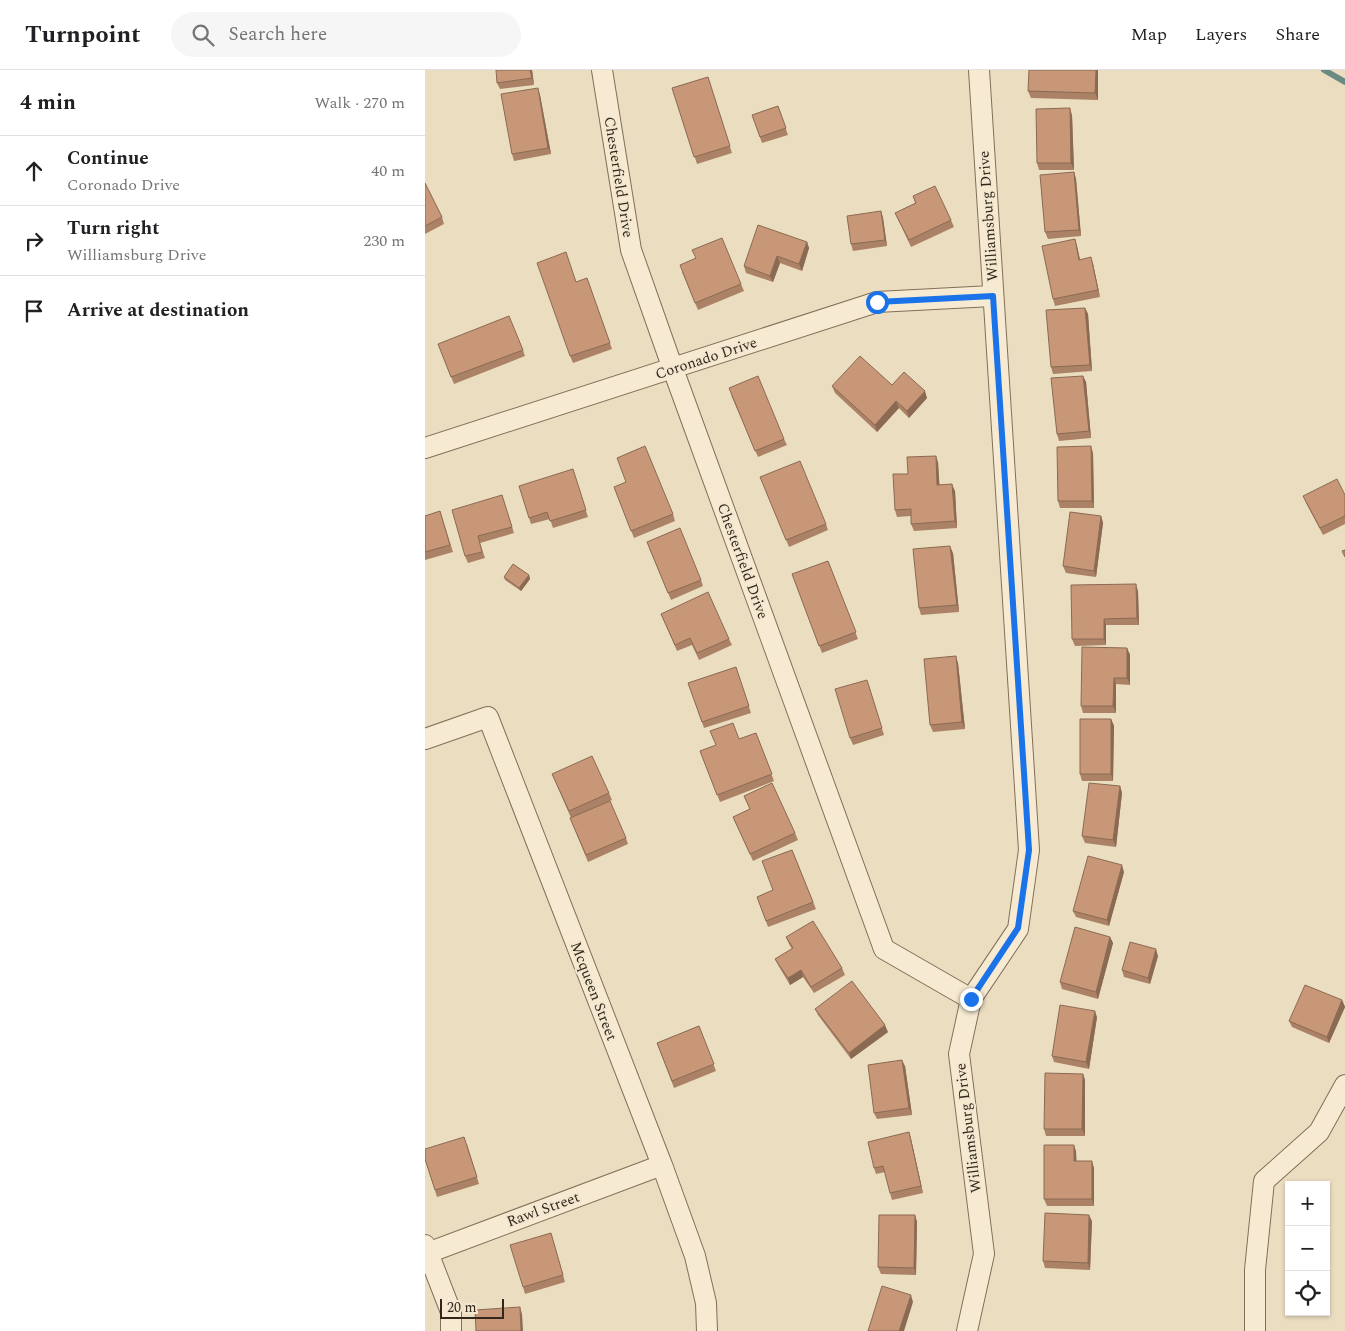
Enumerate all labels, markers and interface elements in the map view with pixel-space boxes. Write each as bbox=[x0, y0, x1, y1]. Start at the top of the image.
search box bbox=[171, 12, 521, 57]
text: Turnpoint bbox=[25, 17, 141, 53]
text: Search here bbox=[229, 20, 327, 49]
icon: search bbox=[189, 21, 217, 49]
text: Map bbox=[1131, 21, 1167, 48]
text: Layers bbox=[1195, 21, 1247, 48]
text: Share bbox=[1275, 21, 1320, 48]
text: 4 min bbox=[20, 87, 76, 119]
text: Walk · 270 m bbox=[314, 91, 405, 115]
street label: Chesterfield Drive bbox=[598, 115, 639, 239]
text: Continue bbox=[67, 144, 149, 173]
street label: Williamsburg Drive bbox=[972, 150, 1005, 282]
icon: ahead bbox=[20, 157, 48, 185]
text: 40 m bbox=[371, 159, 405, 183]
text: Coronado Drive bbox=[67, 173, 180, 197]
text: Turn right bbox=[67, 214, 160, 243]
icon: right bbox=[20, 227, 48, 255]
text: 230 m bbox=[363, 229, 405, 253]
text: Williamsburg Drive bbox=[67, 243, 207, 267]
route start bbox=[866, 291, 889, 314]
text: Arrive at destination bbox=[67, 296, 249, 325]
icon: arrive bbox=[20, 297, 48, 325]
street label: Coronado Drive bbox=[652, 331, 760, 386]
street label: Chesterfield Drive bbox=[711, 500, 774, 623]
street label: Mcqueen Street bbox=[564, 938, 623, 1044]
route end bbox=[960, 988, 983, 1011]
street label: Williamsburg Drive bbox=[949, 1062, 988, 1194]
map controls bbox=[1285, 1181, 1330, 1316]
button: + bbox=[1285, 1181, 1330, 1226]
street label: Rawl Street bbox=[503, 1186, 583, 1233]
button: − bbox=[1285, 1226, 1330, 1271]
button: locate bbox=[1285, 1271, 1330, 1316]
scale bar bbox=[440, 1296, 504, 1319]
text: 20 m bbox=[447, 1297, 477, 1318]

